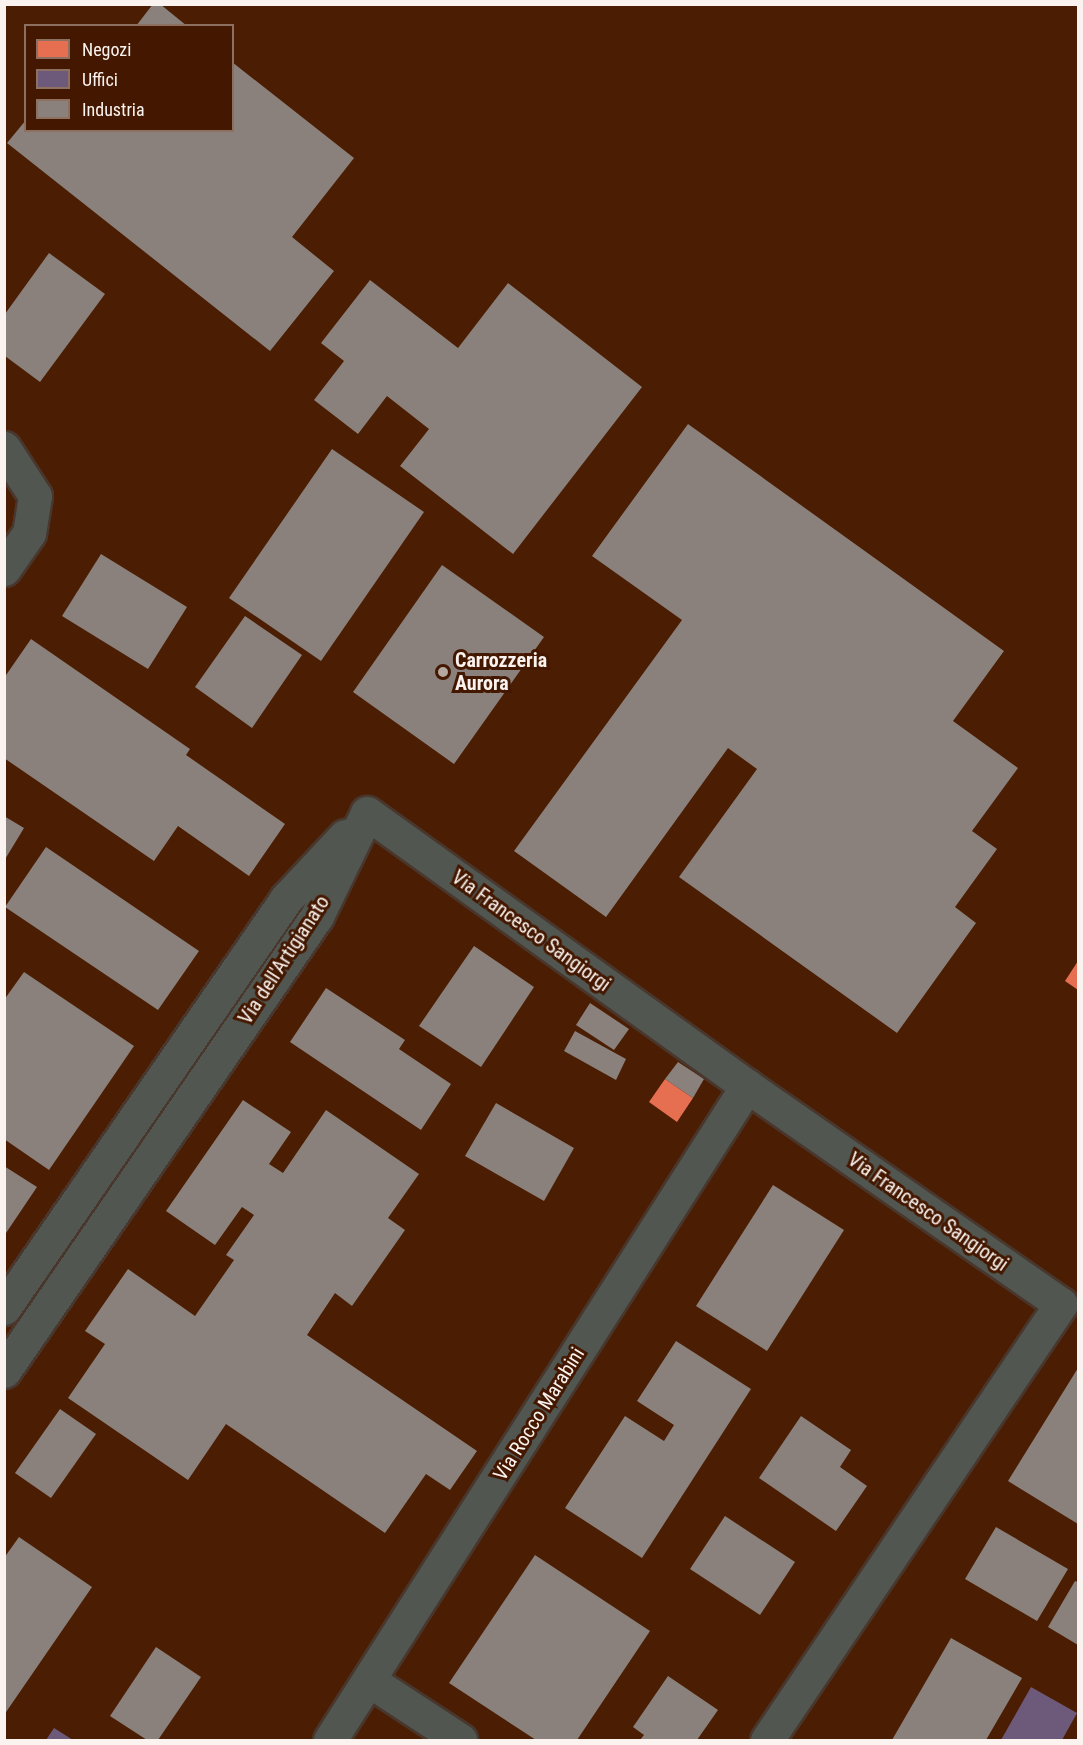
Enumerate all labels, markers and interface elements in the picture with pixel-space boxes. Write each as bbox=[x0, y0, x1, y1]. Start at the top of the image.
legend bbox=[24, 24, 234, 132]
text: Negozi bbox=[82, 39, 131, 60]
text: Uffici bbox=[82, 69, 118, 90]
text: Industria bbox=[82, 99, 145, 120]
place label: Carrozzeria Aurora bbox=[455, 648, 547, 695]
marker: Carrozzeria Aurora bbox=[436, 665, 450, 679]
street label: Via Francesco Sangiorgi bbox=[447, 865, 615, 997]
street label: Via dell'Artigianato bbox=[234, 891, 334, 1029]
street label: Via Francesco Sangiorgi bbox=[843, 1148, 1013, 1276]
street label: Via Rocco Marabini bbox=[488, 1343, 590, 1485]

